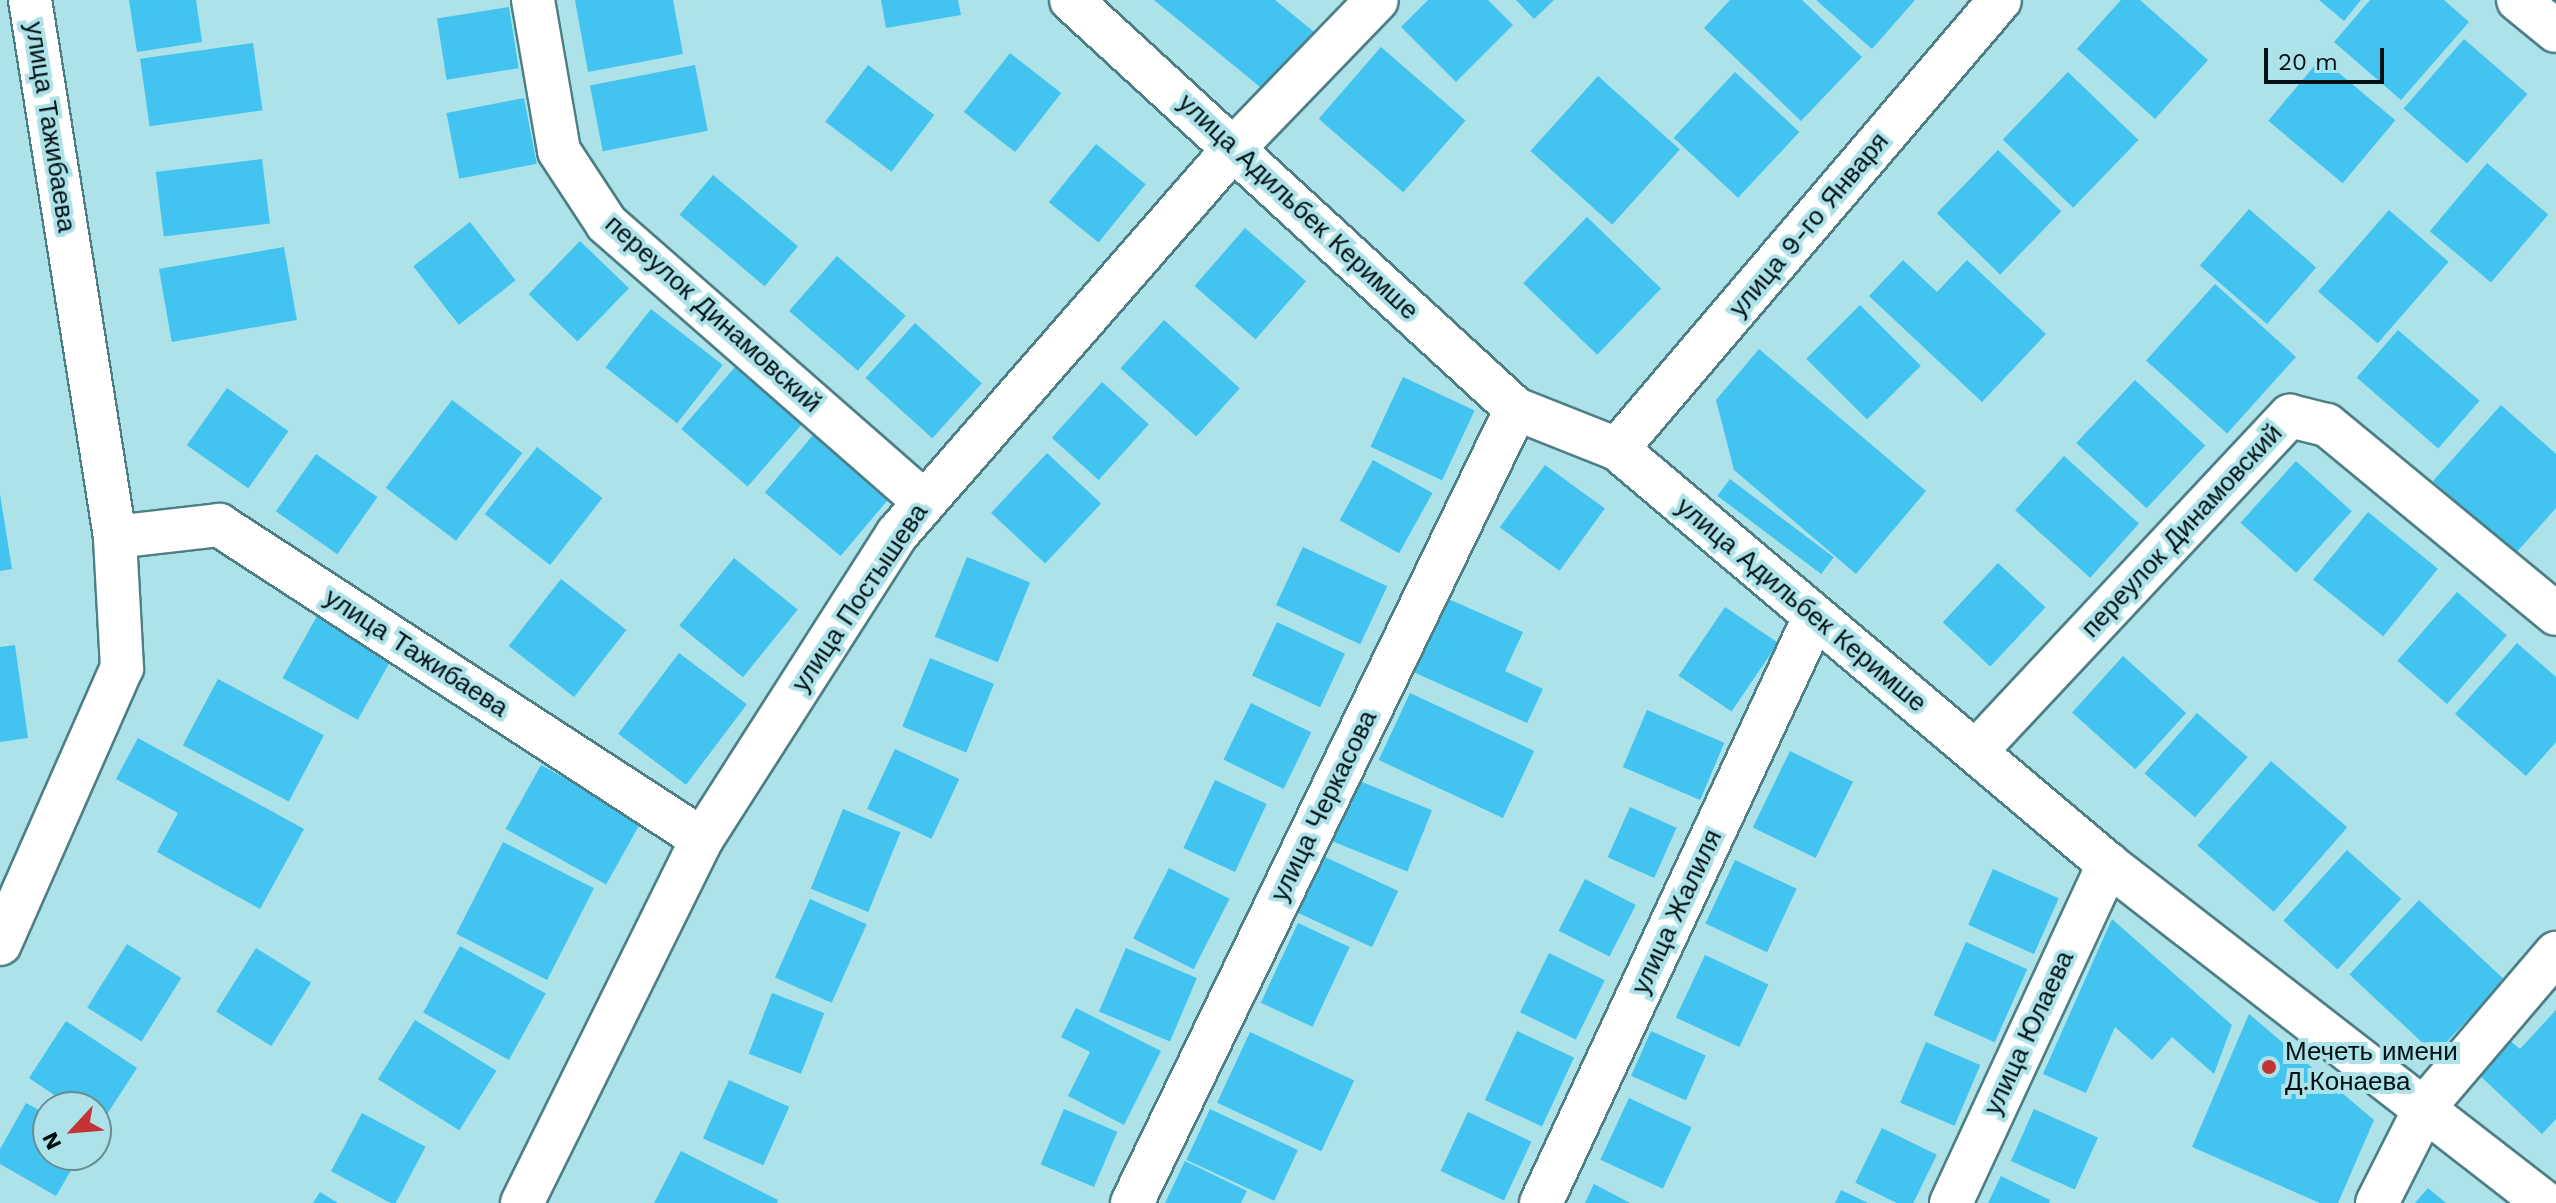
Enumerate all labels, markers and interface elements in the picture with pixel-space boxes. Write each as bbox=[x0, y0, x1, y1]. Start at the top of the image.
street label: улица Тажибаева bbox=[18, 20, 82, 234]
scale bar bbox=[2268, 32, 2388, 82]
text: 20 m bbox=[2278, 48, 2338, 76]
street label: улица Адильбек Керимше bbox=[1171, 87, 1425, 327]
street label: улица 9-го Января bbox=[1723, 126, 1895, 324]
street label: переулок Динамовский bbox=[599, 209, 827, 419]
street label: переулок Динамовский bbox=[2075, 418, 2289, 644]
street label: улица Адильбек Керимше bbox=[1669, 491, 1933, 719]
street label: улица Постышева bbox=[785, 498, 935, 698]
street label: улица Тажибаева bbox=[318, 582, 514, 724]
street label: улица Черкасова bbox=[1264, 705, 1384, 907]
street label: улица Жалиля bbox=[1625, 825, 1729, 999]
street label: улица Юлаева bbox=[1977, 946, 2081, 1120]
place label: Мечеть имени Д.Конаева bbox=[2285, 1036, 2458, 1098]
marker: Мечеть имени Д.Конаева bbox=[2260, 1058, 2278, 1076]
north arrow bbox=[32, 1091, 112, 1171]
text: N bbox=[37, 1128, 67, 1154]

